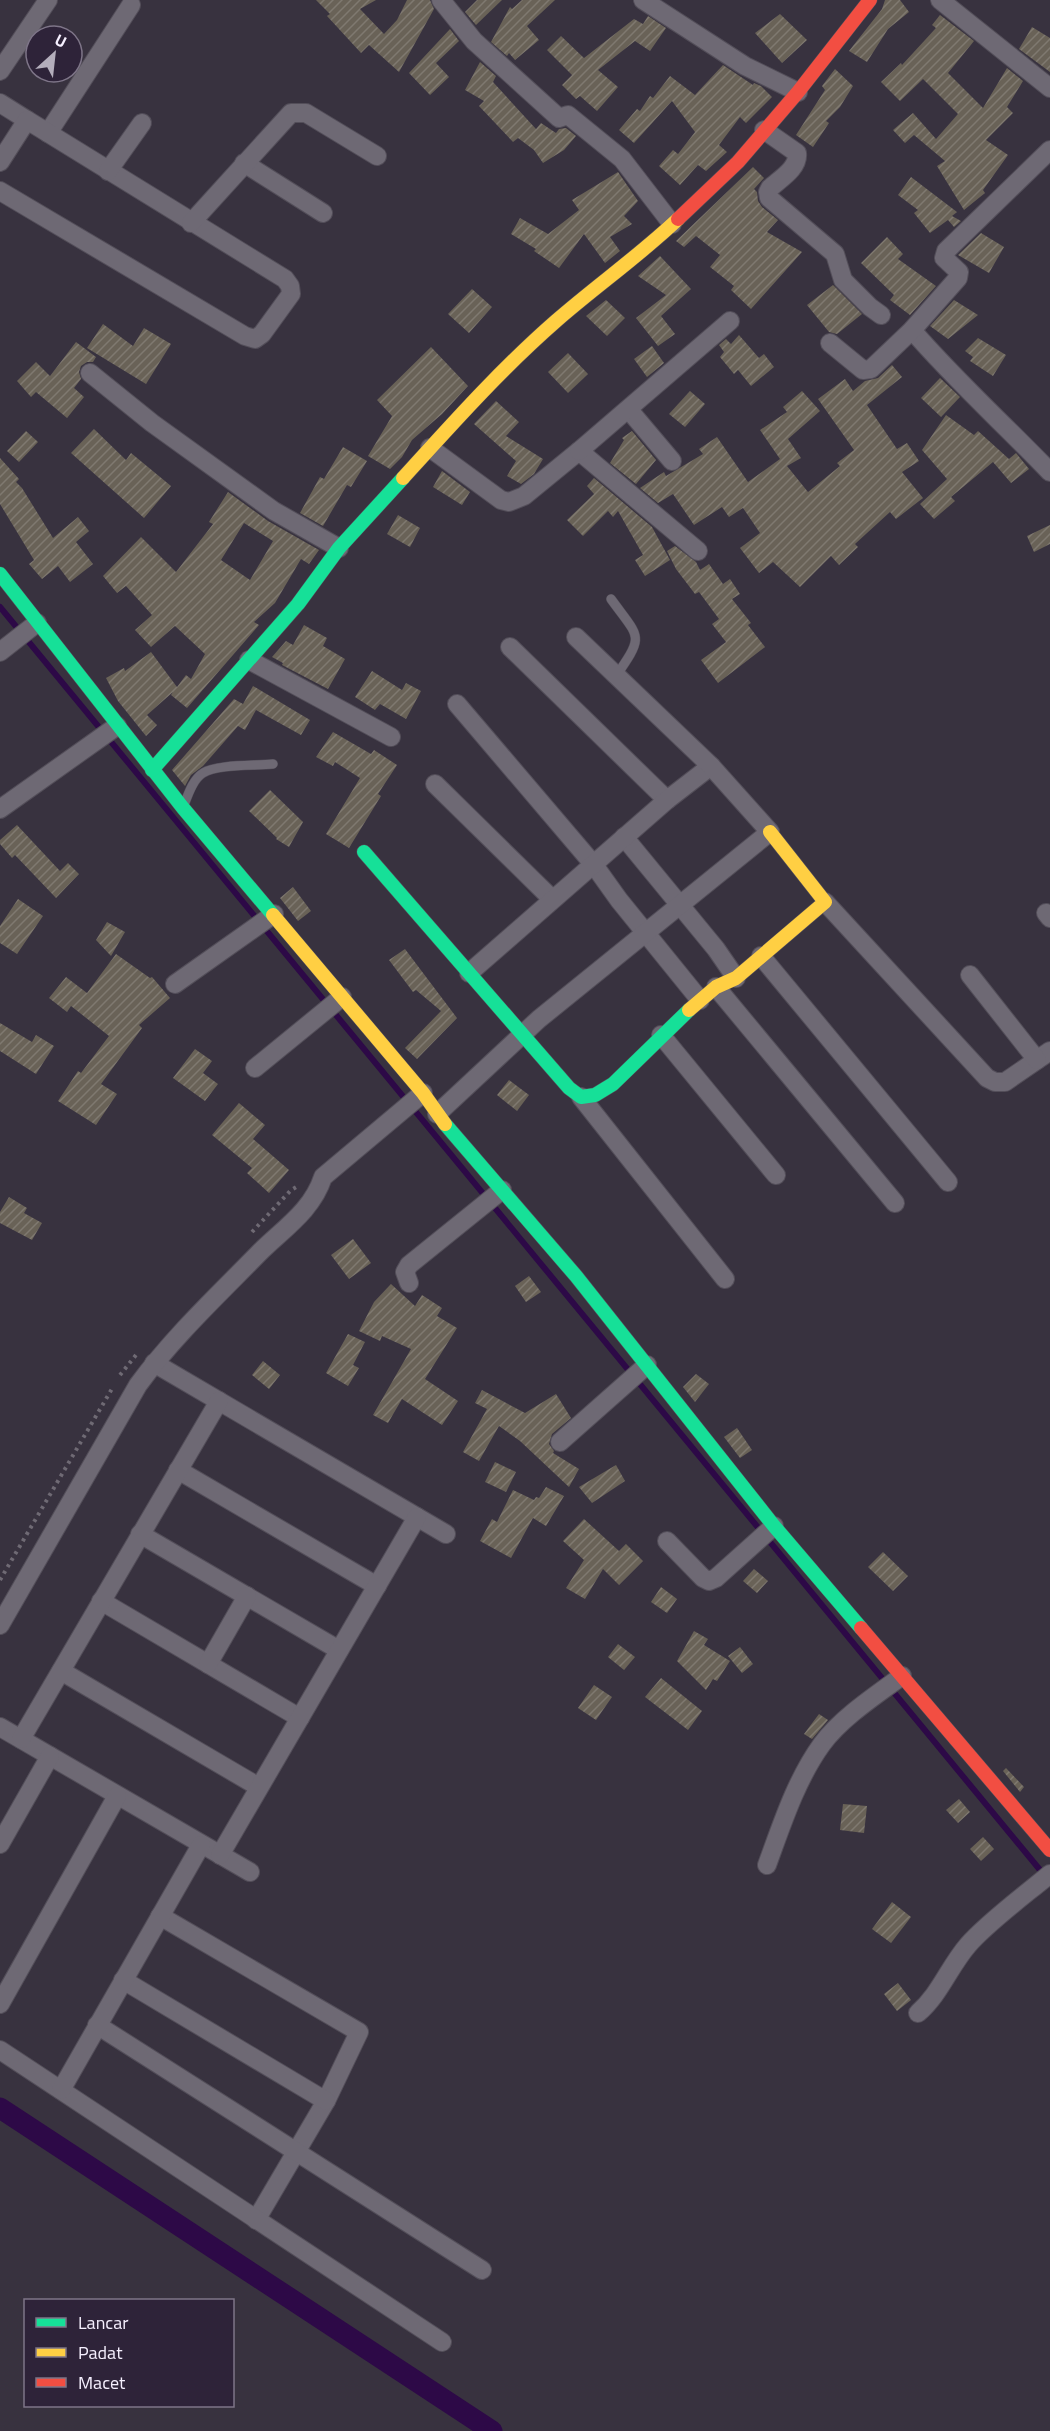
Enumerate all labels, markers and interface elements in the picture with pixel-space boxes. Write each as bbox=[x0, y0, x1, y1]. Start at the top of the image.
north arrow bbox=[24, 24, 84, 84]
text: U bbox=[51, 28, 71, 54]
legend bbox=[24, 2299, 234, 2407]
text: Lancar bbox=[78, 2309, 128, 2336]
text: Padat bbox=[78, 2339, 123, 2366]
text: Macet bbox=[78, 2369, 126, 2396]

